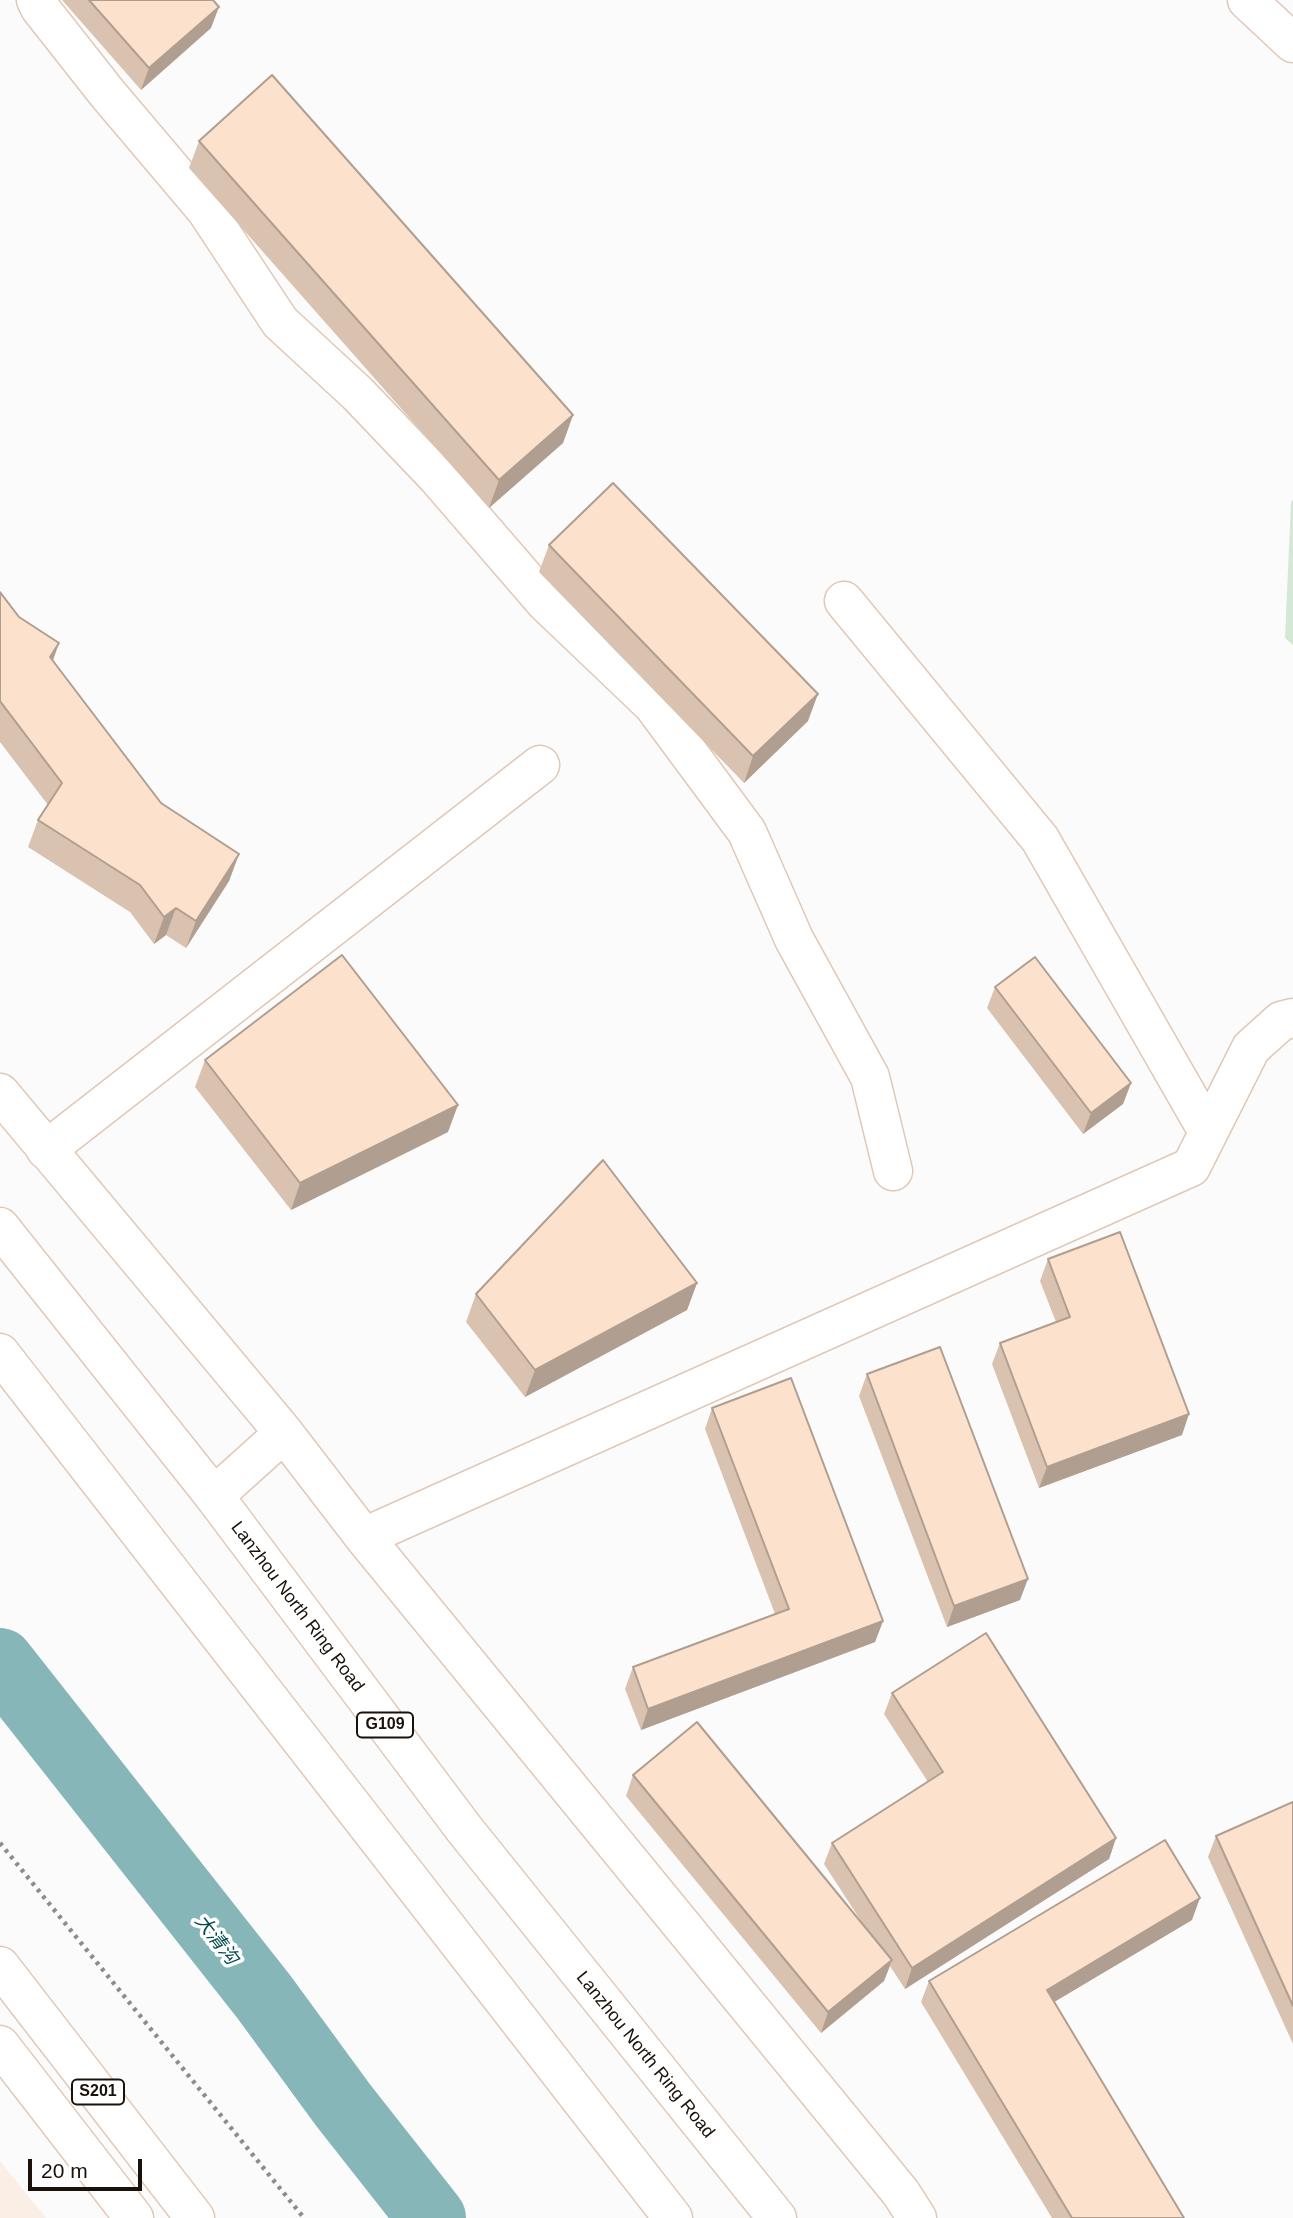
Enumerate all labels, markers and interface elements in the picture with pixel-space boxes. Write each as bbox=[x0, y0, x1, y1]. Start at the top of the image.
street label: Lanzhou North Ring Road bbox=[226, 1517, 368, 1697]
road number: G109 bbox=[357, 1712, 413, 1737]
water label: 大清沟 bbox=[189, 1911, 243, 1969]
street label: Lanzhou North Ring Road bbox=[571, 1967, 719, 2143]
road number: S201 bbox=[72, 2080, 124, 2104]
scale bar bbox=[32, 2144, 145, 2188]
text: 20 m bbox=[41, 2159, 88, 2182]

